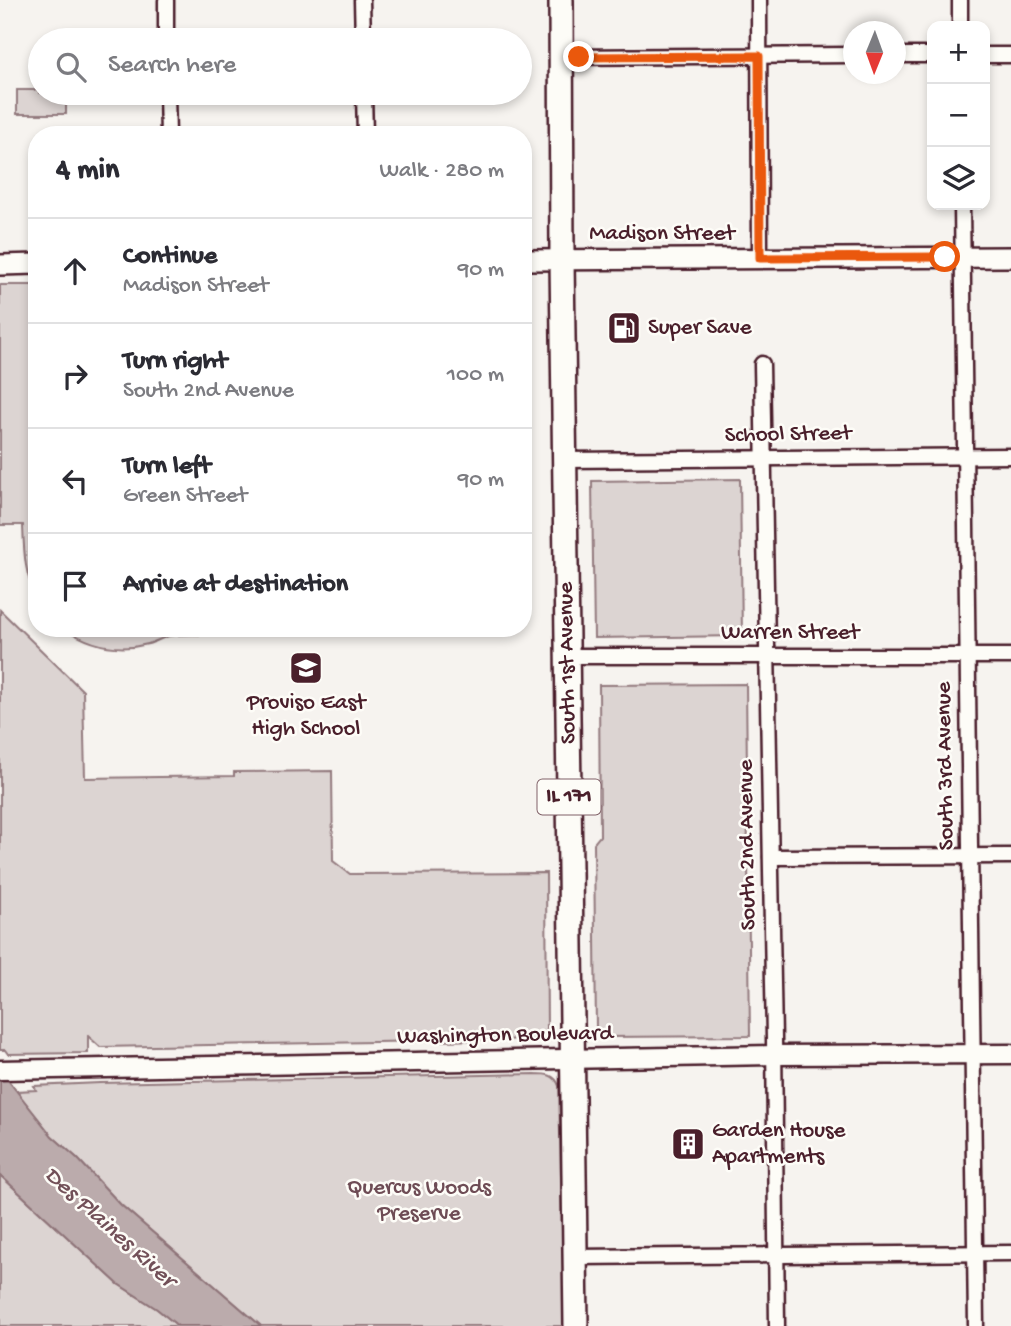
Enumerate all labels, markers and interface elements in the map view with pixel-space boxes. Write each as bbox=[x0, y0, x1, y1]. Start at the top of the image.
north arrow bbox=[843, 21, 906, 84]
map controls bbox=[927, 21, 990, 210]
button: + bbox=[927, 21, 990, 84]
search box bbox=[28, 28, 532, 105]
route end bbox=[563, 41, 594, 72]
icon: search bbox=[52, 48, 90, 86]
text: Search here bbox=[108, 51, 236, 82]
button: − bbox=[927, 84, 990, 147]
button: layers bbox=[927, 147, 990, 210]
text: 4 min bbox=[56, 154, 119, 189]
text: Walk · 280 m bbox=[380, 158, 504, 185]
street label: Madison Street bbox=[589, 221, 736, 248]
route start bbox=[929, 241, 960, 272]
text: Continue bbox=[123, 242, 217, 273]
icon: ahead bbox=[56, 252, 94, 290]
text: 90 m bbox=[458, 257, 504, 284]
text: Madison Street bbox=[123, 273, 268, 300]
fuel station icon: Super Save bbox=[605, 309, 643, 347]
place label: Super Save bbox=[648, 315, 753, 342]
text: Turn right bbox=[123, 347, 227, 378]
icon: right bbox=[56, 357, 94, 395]
text: 100 m bbox=[447, 362, 504, 389]
text: South 2nd Avenue bbox=[123, 378, 294, 405]
street label: School Street bbox=[724, 420, 853, 450]
text: Turn left bbox=[123, 452, 211, 483]
icon: left bbox=[56, 462, 94, 500]
text: 90 m bbox=[458, 467, 504, 494]
text: Green Street bbox=[123, 483, 247, 510]
icon: arrive bbox=[56, 567, 94, 605]
text: Arrive at destination bbox=[123, 570, 348, 601]
street label: South 1st Avenue bbox=[553, 580, 583, 744]
street label: Warren Street bbox=[721, 620, 861, 647]
school or university icon: Proviso East High School bbox=[287, 649, 325, 687]
street label: South 3rd Avenue bbox=[931, 680, 961, 851]
place label: Proviso East High School bbox=[246, 690, 367, 743]
street label: South 2nd Avenue bbox=[733, 758, 763, 931]
road number: IL 171 bbox=[538, 780, 600, 814]
street label: Washington Boulevard bbox=[397, 1021, 615, 1051]
place label: Garden House Apartments bbox=[712, 1118, 846, 1171]
building icon: Garden House Apartments bbox=[669, 1125, 707, 1163]
water label: Des Plaines River bbox=[37, 1161, 184, 1298]
park label: Quercus Woods Preserve bbox=[347, 1175, 492, 1228]

